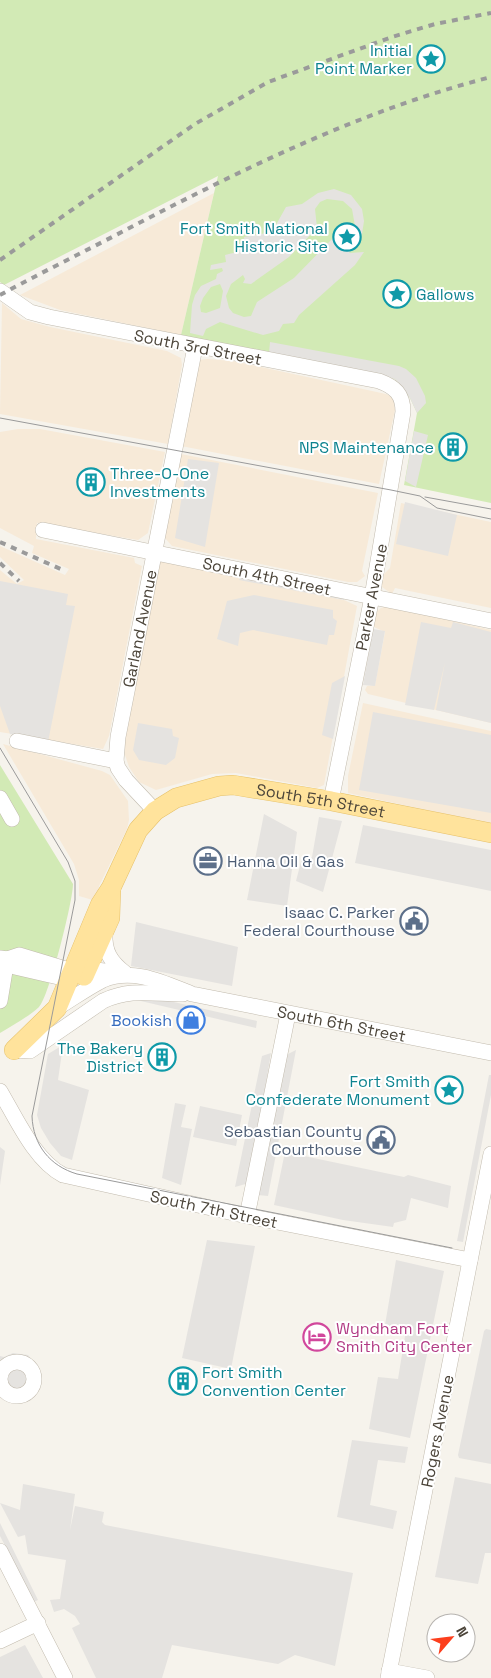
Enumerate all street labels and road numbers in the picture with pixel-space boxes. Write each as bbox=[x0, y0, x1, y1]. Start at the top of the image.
street label: South 3rd Street bbox=[132, 325, 263, 370]
street label: Parker Avenue bbox=[351, 542, 392, 652]
street label: South 4th Street bbox=[201, 553, 333, 600]
street label: Garland Avenue bbox=[118, 568, 162, 689]
street label: South 5th Street bbox=[255, 779, 387, 823]
street label: South 6th Street bbox=[275, 1001, 408, 1047]
street label: South 7th Street bbox=[148, 1186, 280, 1233]
street label: Rogers Avenue bbox=[416, 1373, 459, 1489]

